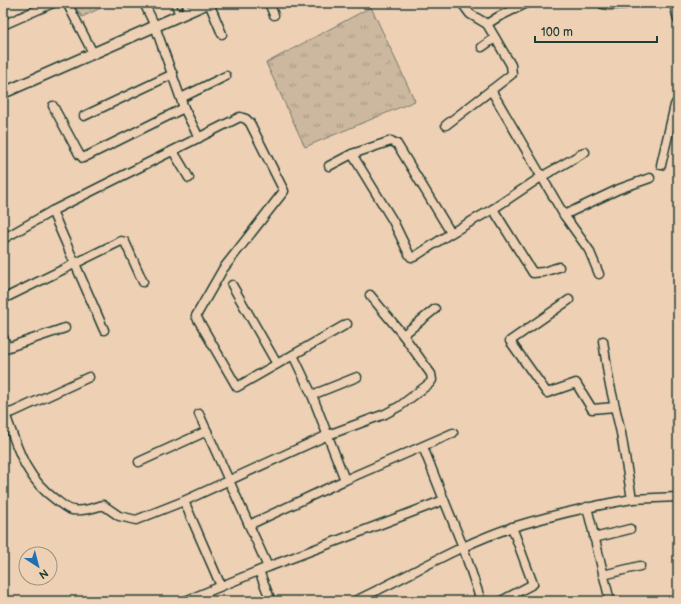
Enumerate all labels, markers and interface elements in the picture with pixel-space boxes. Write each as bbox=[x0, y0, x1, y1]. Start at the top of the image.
scale bar bbox=[535, 18, 657, 44]
text: 100 m bbox=[541, 25, 573, 40]
north arrow bbox=[18, 546, 58, 586]
text: N bbox=[36, 566, 51, 581]

